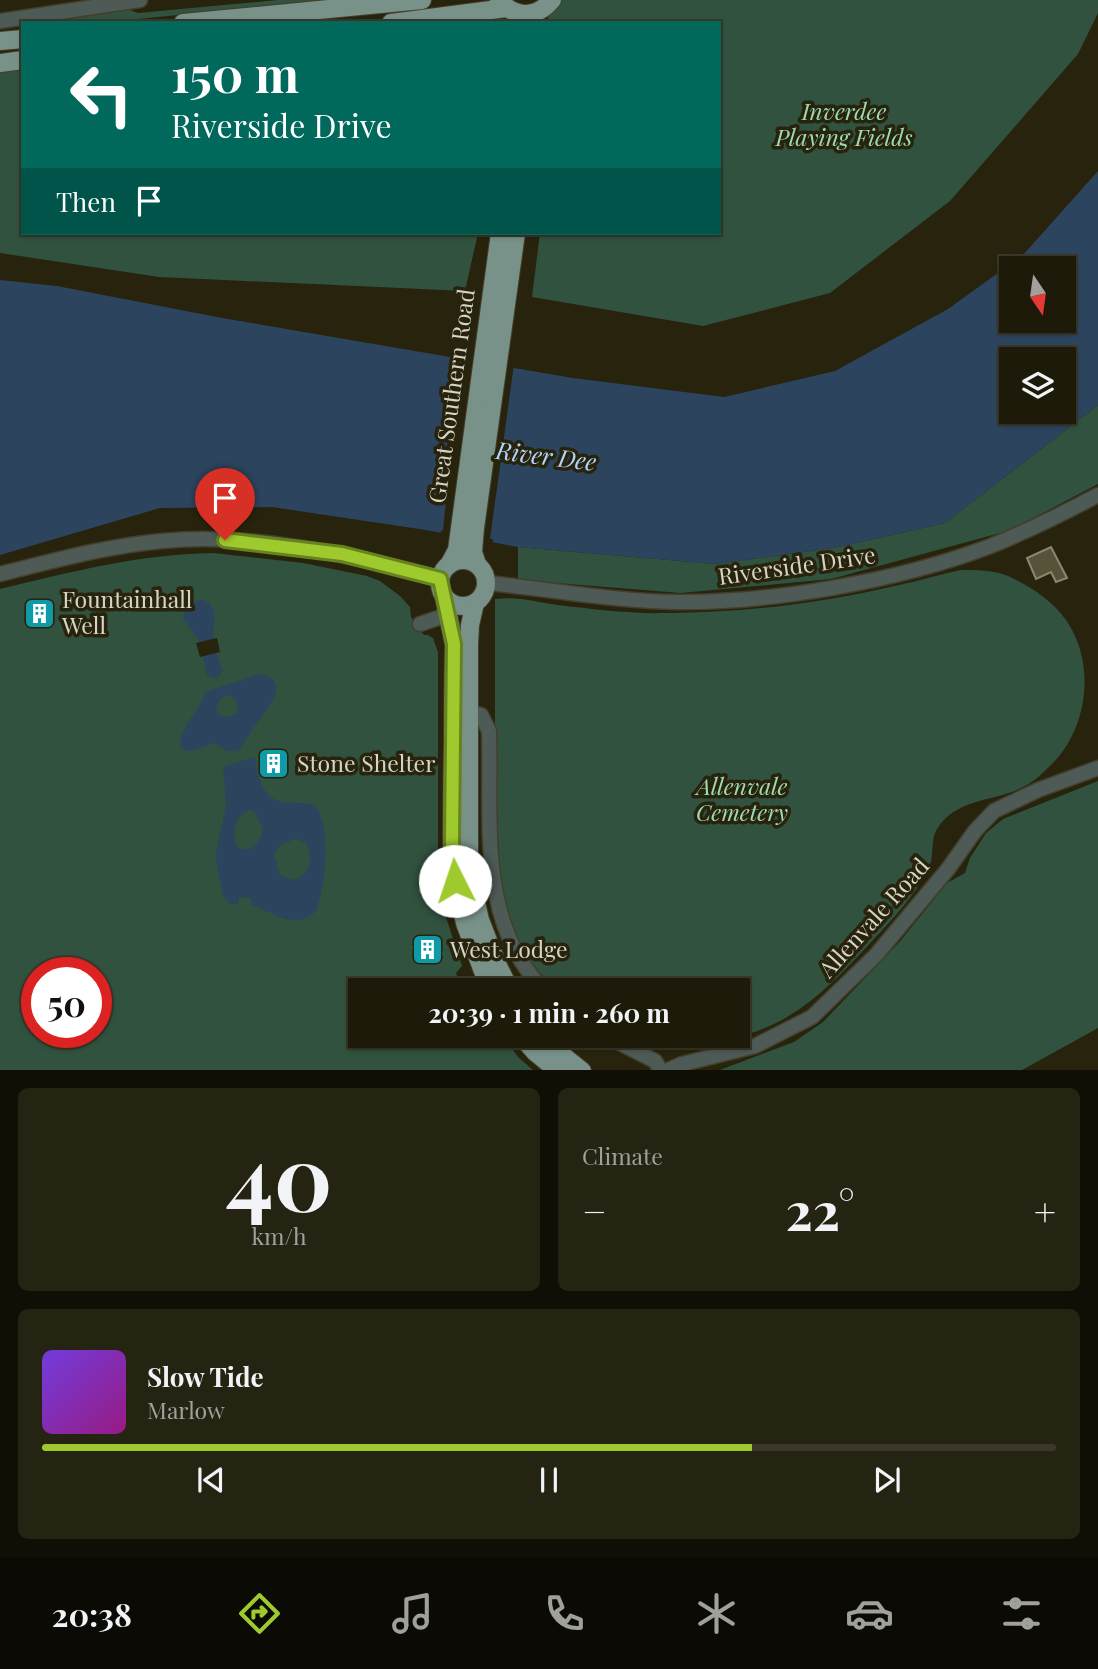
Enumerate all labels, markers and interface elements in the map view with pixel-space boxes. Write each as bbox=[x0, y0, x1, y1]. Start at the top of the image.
text: 150 m bbox=[171, 40, 299, 105]
icon: left bbox=[56, 49, 147, 140]
park label: Inverdee Playing Fields bbox=[775, 95, 913, 152]
text: Riverside Drive bbox=[171, 103, 392, 146]
icon: arrive bbox=[130, 182, 168, 220]
text: Then bbox=[56, 184, 116, 219]
north arrow bbox=[999, 256, 1076, 332]
map controls bbox=[999, 256, 1076, 424]
street label: Great Southern Road bbox=[420, 287, 481, 505]
button: layers bbox=[999, 347, 1076, 424]
water label: River Dee bbox=[493, 433, 598, 477]
pin bbox=[195, 468, 255, 540]
icon: arrive bbox=[206, 479, 244, 517]
street label: Riverside Drive bbox=[716, 538, 877, 591]
place label: Fountainhall Well bbox=[61, 583, 193, 640]
building icon: Fountainhall Well bbox=[22, 596, 56, 630]
building icon: Stone Shelter bbox=[257, 747, 291, 781]
place label: Stone Shelter bbox=[297, 747, 435, 778]
park label: Allenvale Cemetery bbox=[695, 770, 788, 827]
position arrow bbox=[418, 844, 492, 918]
street label: Allenvale Road bbox=[810, 850, 935, 984]
building icon: West Lodge bbox=[410, 933, 444, 967]
place label: West Lodge bbox=[449, 933, 568, 964]
speed limit sign: 50 bbox=[21, 957, 112, 1048]
text: 20:39 · 1 min · 260 m bbox=[428, 995, 670, 1030]
text: 40 bbox=[226, 1114, 332, 1235]
text: Climate bbox=[582, 1140, 663, 1171]
text: 22° bbox=[786, 1175, 855, 1244]
text: − bbox=[582, 1185, 607, 1236]
text: + bbox=[1034, 1185, 1056, 1236]
text: km/h bbox=[251, 1220, 307, 1251]
text: Slow Tide bbox=[147, 1359, 264, 1394]
text: Marlow bbox=[147, 1394, 225, 1425]
icon: previous bbox=[192, 1461, 230, 1499]
icon: pause bbox=[530, 1461, 568, 1499]
icon: next bbox=[868, 1461, 906, 1499]
icon: directions bbox=[235, 1589, 284, 1638]
icon: music bbox=[388, 1589, 437, 1638]
icon: phone bbox=[540, 1589, 589, 1638]
icon: climate bbox=[692, 1589, 741, 1638]
icon: car bbox=[845, 1589, 894, 1638]
icon: filters bbox=[997, 1589, 1046, 1638]
text: 20:38 bbox=[52, 1592, 132, 1635]

